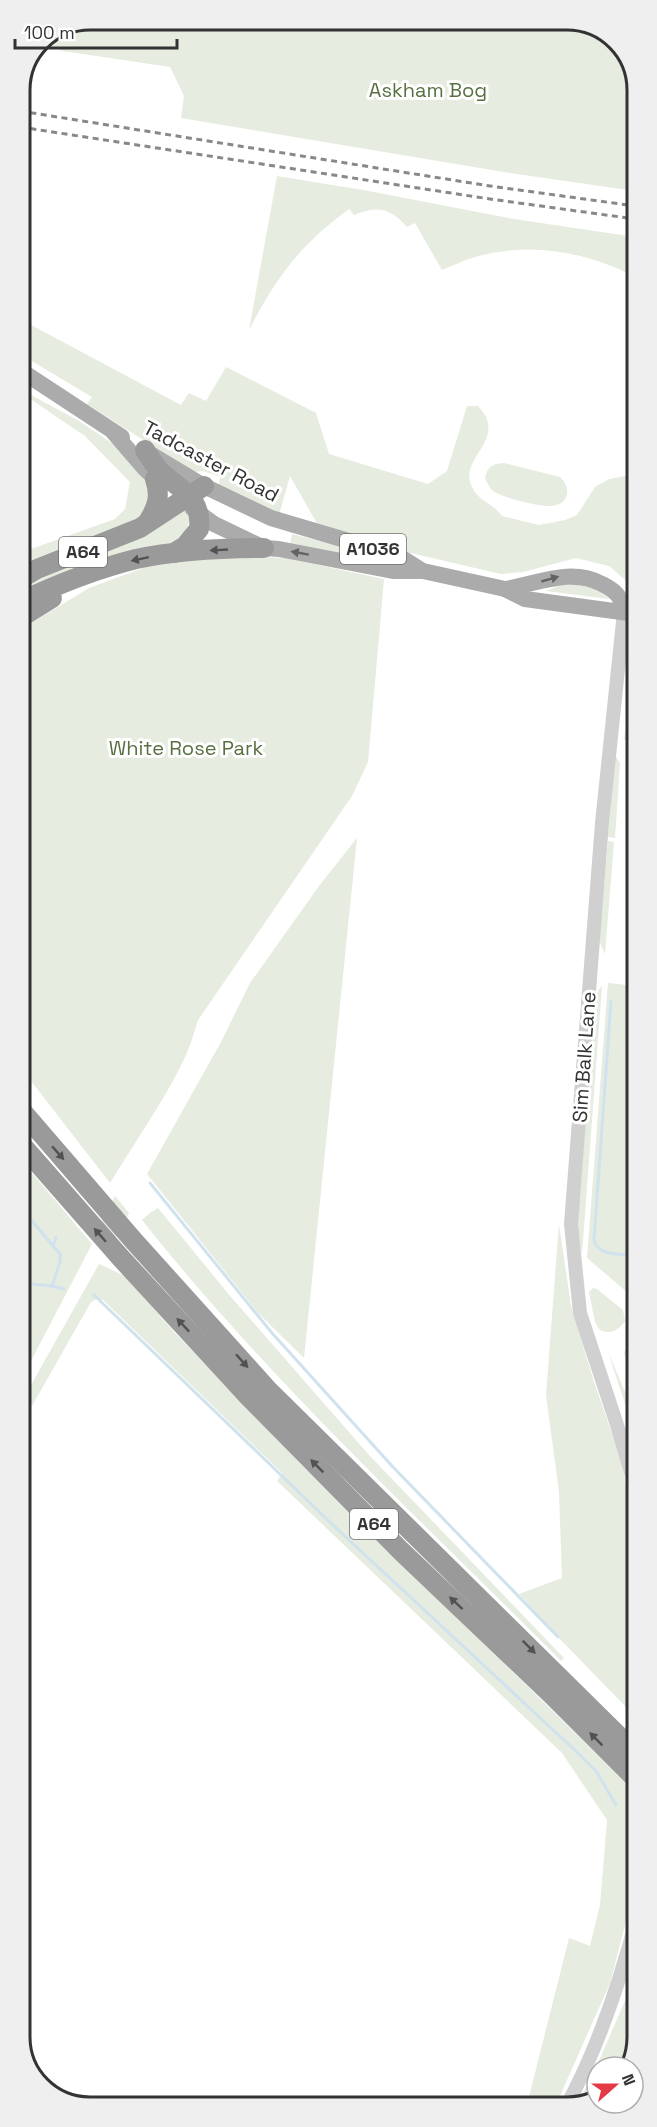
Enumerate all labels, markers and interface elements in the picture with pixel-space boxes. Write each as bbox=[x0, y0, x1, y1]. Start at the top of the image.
scale bar bbox=[15, 12, 177, 50]
text: 100 m bbox=[24, 21, 75, 44]
park label: Askham Bog bbox=[369, 77, 487, 103]
street label: Tadcaster Road bbox=[139, 414, 283, 508]
road number: A1036 bbox=[340, 534, 406, 564]
road number: A64 bbox=[59, 537, 107, 567]
one-way arrow bbox=[209, 545, 228, 554]
one-way arrow bbox=[290, 548, 309, 557]
one-way arrow bbox=[130, 555, 149, 564]
one-way arrow bbox=[541, 574, 559, 583]
park label: White Rose Park bbox=[109, 735, 264, 761]
street label: Sim Balk Lane bbox=[566, 990, 602, 1124]
one-way arrow bbox=[51, 1145, 64, 1161]
one-way arrow bbox=[94, 1228, 107, 1243]
one-way arrow bbox=[176, 1318, 190, 1332]
one-way arrow bbox=[235, 1353, 248, 1368]
one-way arrow bbox=[311, 1460, 325, 1474]
road number: A64 bbox=[350, 1509, 398, 1539]
one-way arrow bbox=[448, 1596, 463, 1610]
one-way arrow bbox=[522, 1639, 536, 1653]
one-way arrow bbox=[589, 1731, 603, 1746]
north arrow bbox=[585, 2055, 645, 2115]
text: N bbox=[617, 2071, 640, 2089]

